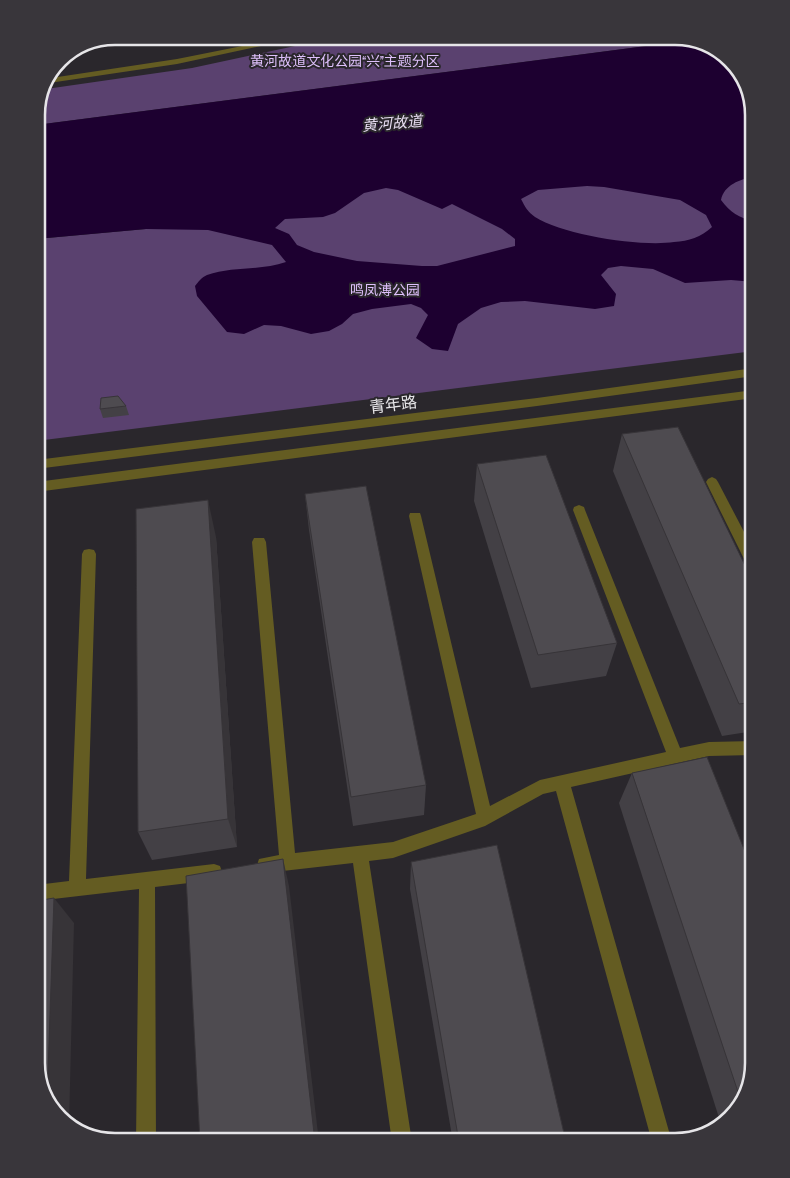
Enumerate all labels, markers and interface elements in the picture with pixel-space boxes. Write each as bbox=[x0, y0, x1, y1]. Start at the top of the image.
park label: 黄河故道文化公园“兴”主题分区 bbox=[250, 52, 440, 70]
water label: 黄河故道 bbox=[361, 110, 425, 136]
park label: 鸣凤溥公园 bbox=[350, 281, 420, 299]
street label: 青年路 bbox=[368, 390, 418, 418]

